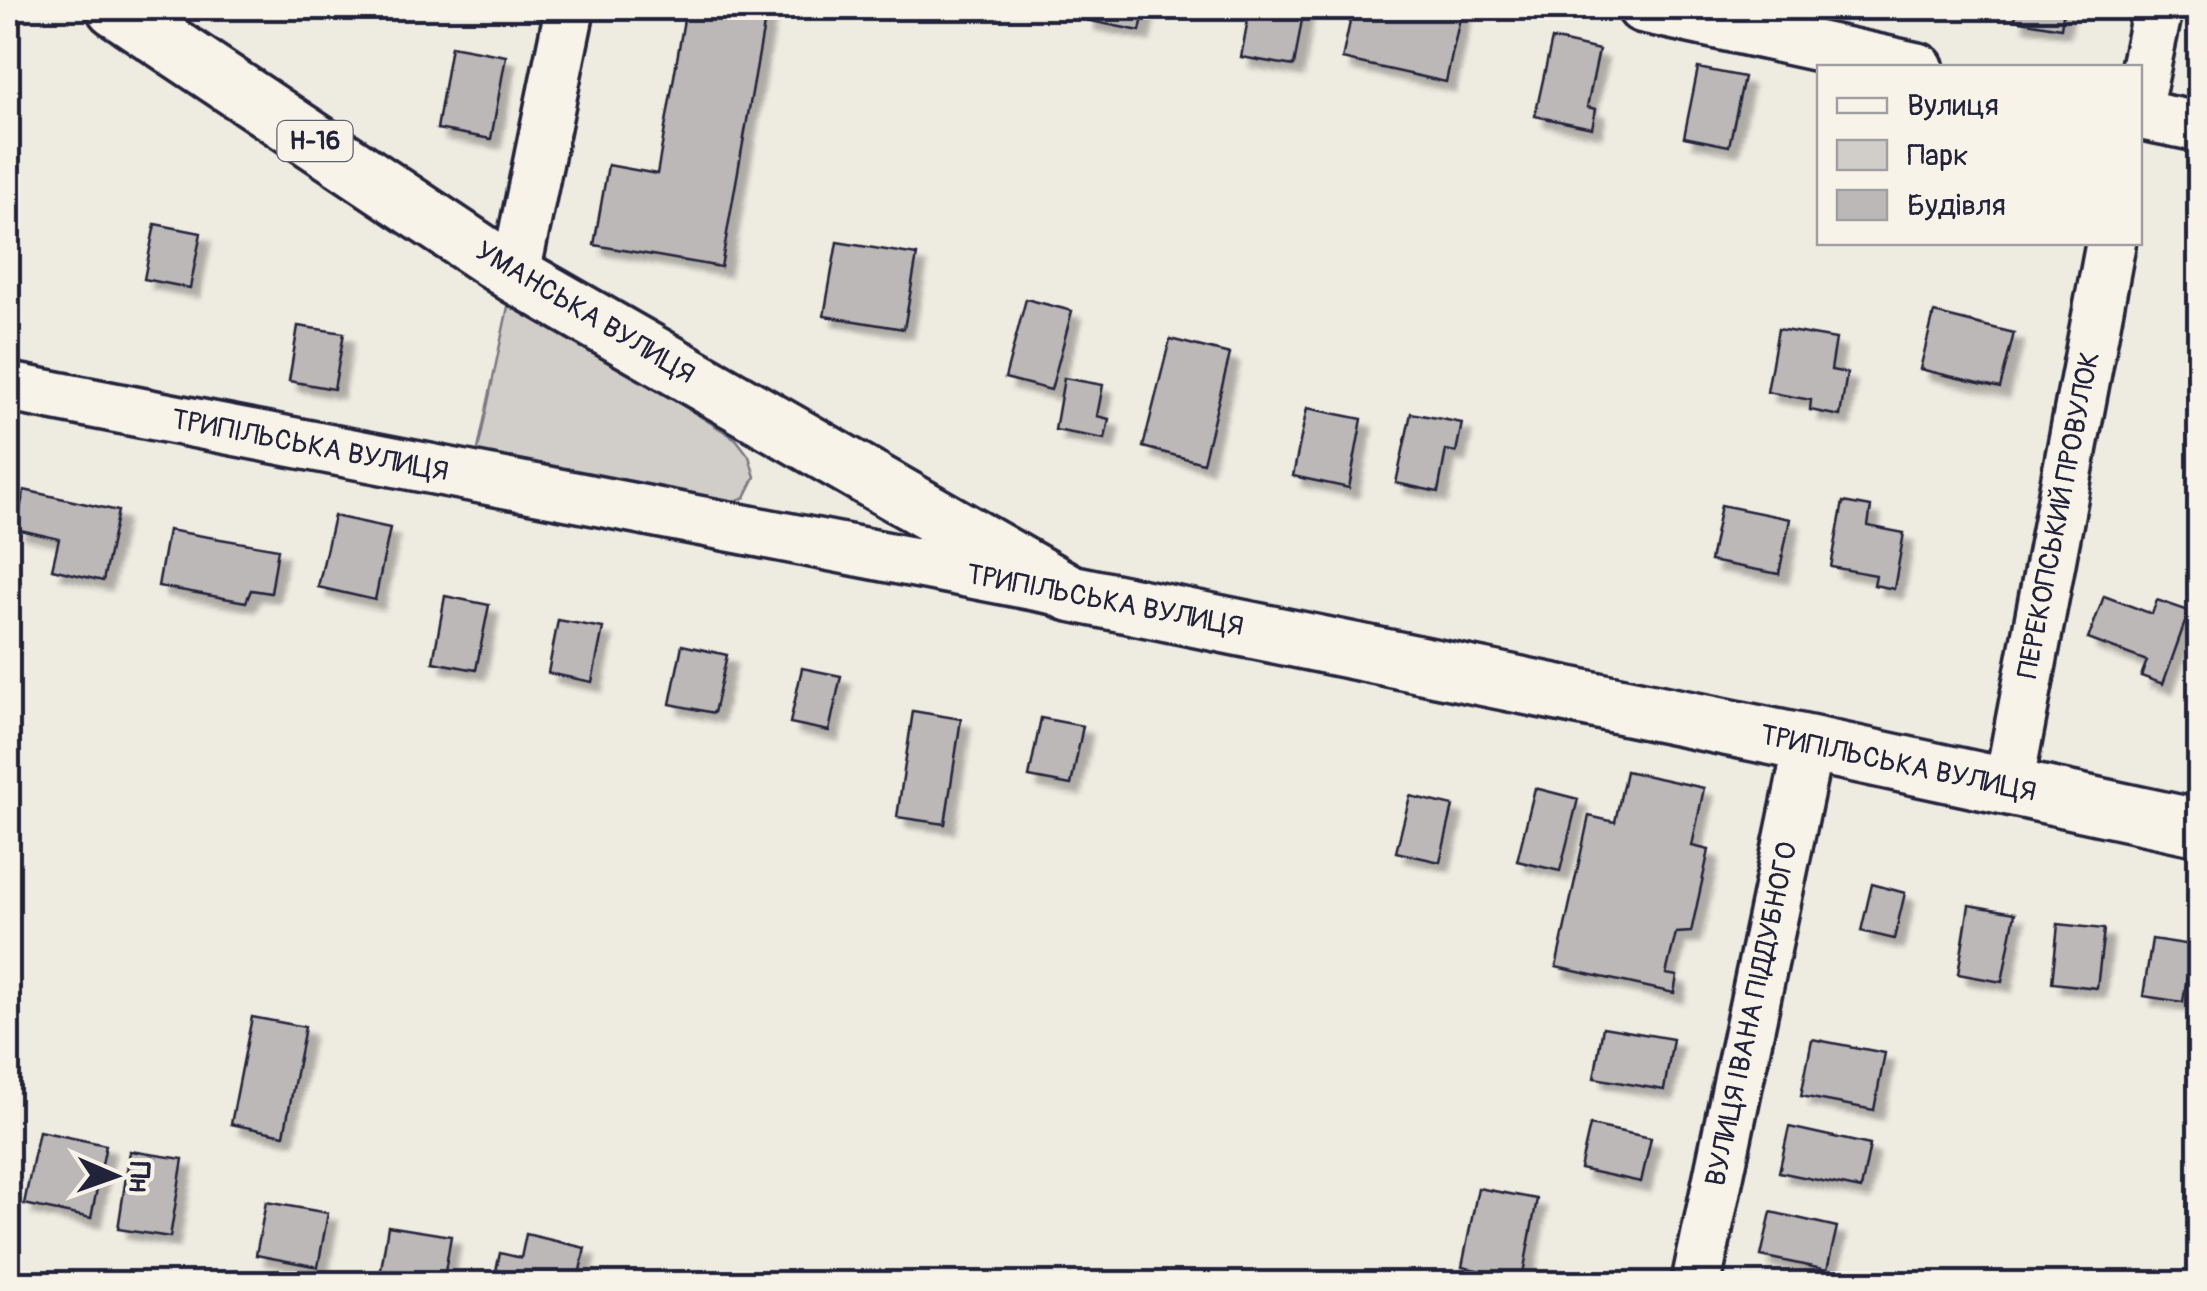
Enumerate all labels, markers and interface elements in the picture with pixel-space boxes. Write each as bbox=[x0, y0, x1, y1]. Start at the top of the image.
legend bbox=[1817, 65, 2142, 245]
text: Вулиця bbox=[1907, 87, 1999, 124]
road number: Н-16 bbox=[278, 121, 352, 161]
text: Парк bbox=[1907, 137, 1969, 174]
text: Будівля bbox=[1907, 187, 2006, 224]
street label: УМАНСЬКА ВУЛИЦЯ bbox=[469, 234, 701, 392]
street label: ПЕРЕКОПСЬКИЙ ПРОВУЛОК bbox=[2010, 349, 2108, 681]
street label: ТРИПІЛЬСЬКА ВУЛИЦЯ bbox=[169, 402, 451, 490]
street label: ТРИПІЛЬСЬКА ВУЛИЦЯ bbox=[964, 557, 1246, 645]
street label: ТРИПІЛЬСЬКА ВУЛИЦЯ bbox=[1757, 718, 2039, 810]
street label: ВУЛИЦЯ ІВАНА ПІДДУБНОГО bbox=[1698, 839, 1806, 1189]
north arrow bbox=[65, 1126, 165, 1226]
text: Пн bbox=[120, 1161, 157, 1193]

